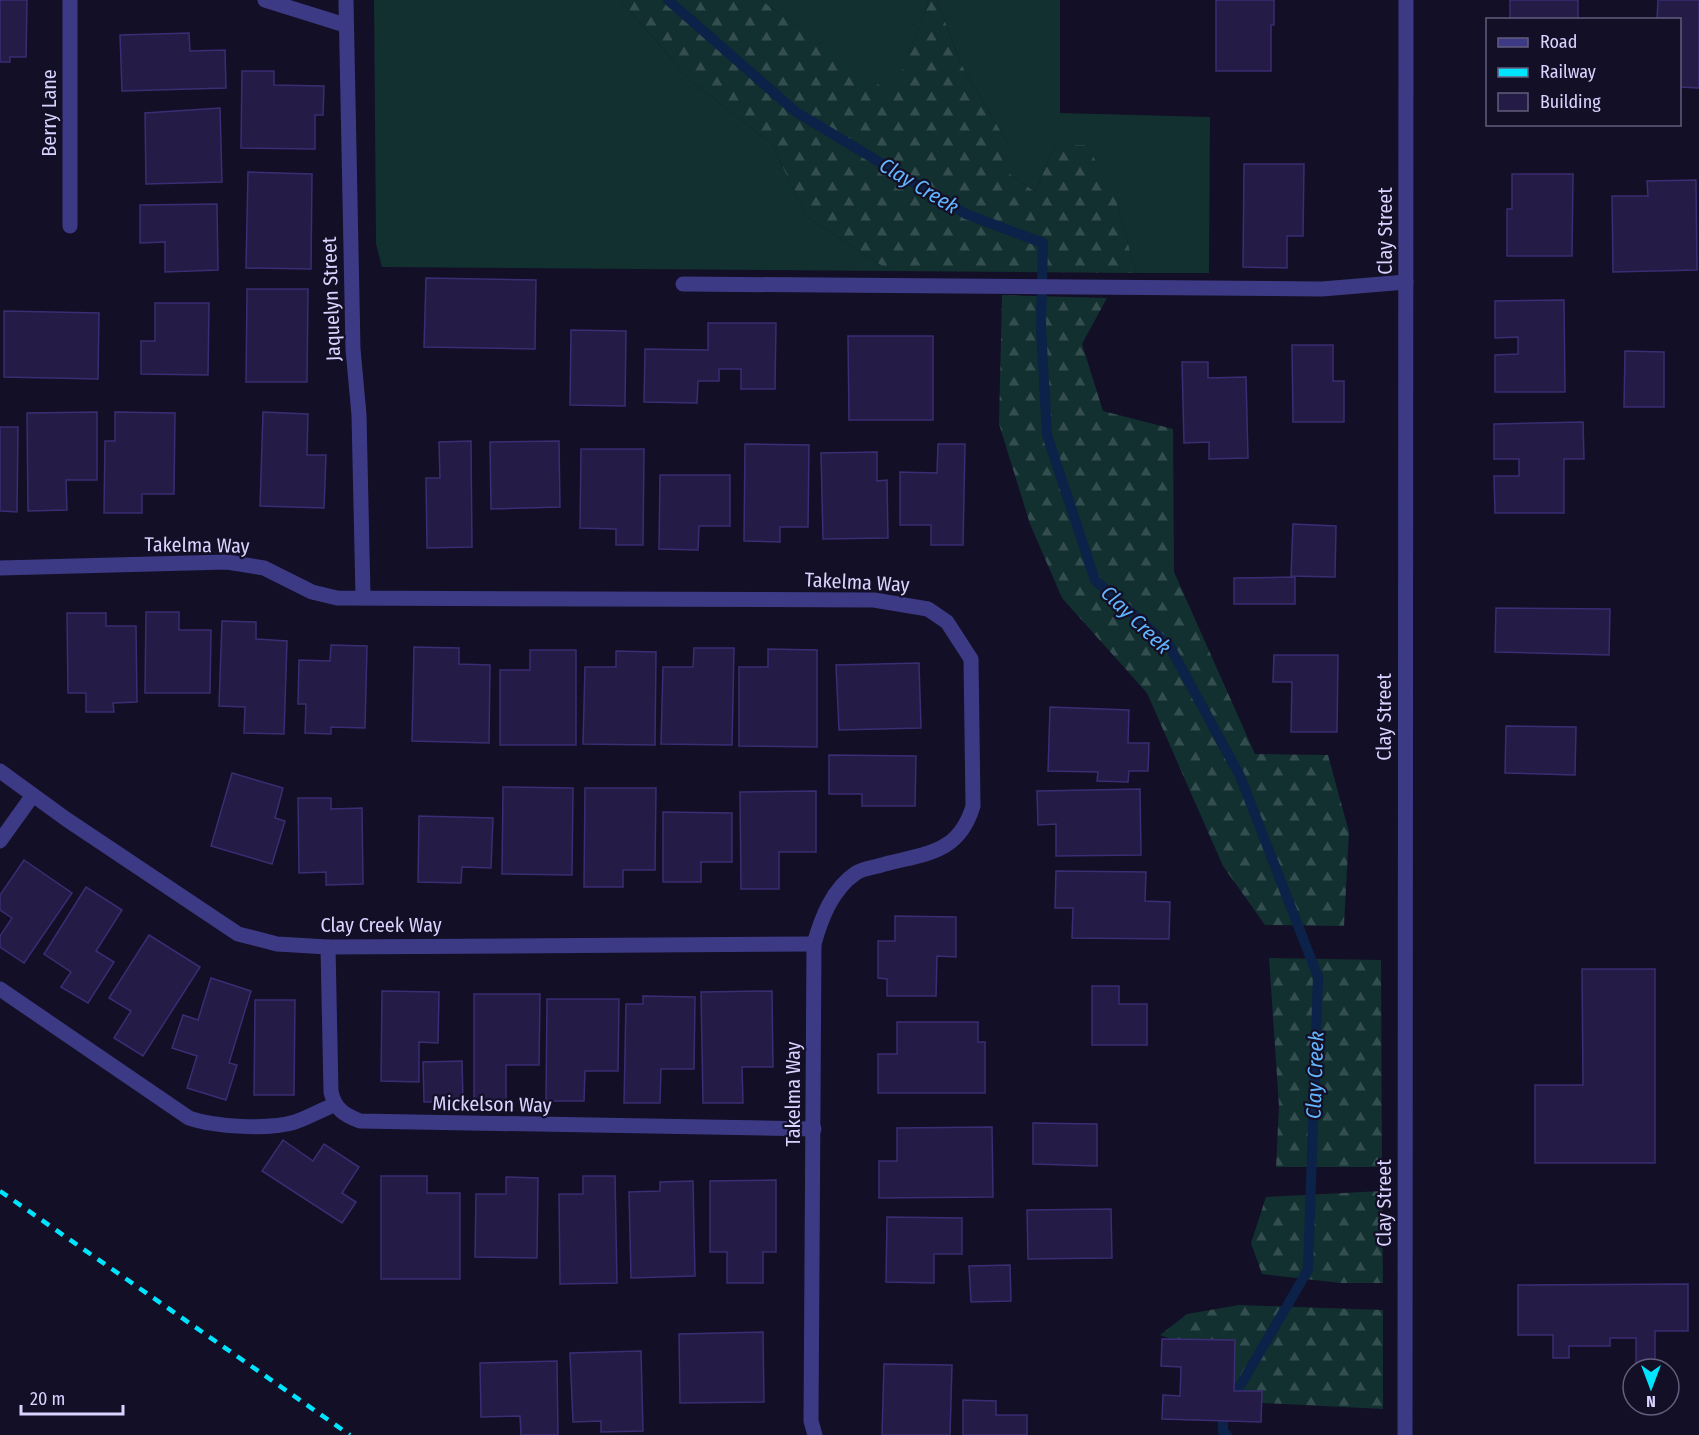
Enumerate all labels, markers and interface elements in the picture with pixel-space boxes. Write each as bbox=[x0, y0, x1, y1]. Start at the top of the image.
legend bbox=[1486, 18, 1681, 126]
text: Road bbox=[1540, 31, 1577, 53]
text: Railway bbox=[1540, 61, 1596, 83]
street label: Berry Lane bbox=[37, 69, 61, 157]
text: Building bbox=[1540, 91, 1601, 113]
water label: Clay Creek bbox=[875, 152, 963, 220]
street label: Clay Street bbox=[1373, 187, 1397, 275]
street label: Jaquelyn Street bbox=[317, 236, 345, 362]
street label: Takelma Way bbox=[144, 532, 250, 558]
street label: Takelma Way bbox=[804, 567, 910, 597]
water label: Clay Creek bbox=[1095, 580, 1177, 660]
street label: Clay Street bbox=[1372, 673, 1396, 761]
street label: Clay Creek Way bbox=[320, 913, 442, 937]
water label: Clay Creek bbox=[1300, 1031, 1330, 1119]
street label: Takelma Way bbox=[781, 1041, 805, 1147]
street label: Mickelson Way bbox=[432, 1091, 552, 1117]
street label: Clay Street bbox=[1372, 1159, 1396, 1247]
north arrow bbox=[1621, 1357, 1681, 1417]
scale bar bbox=[21, 1378, 123, 1416]
text: 20 m bbox=[30, 1388, 65, 1410]
text: N bbox=[1646, 1392, 1656, 1411]

